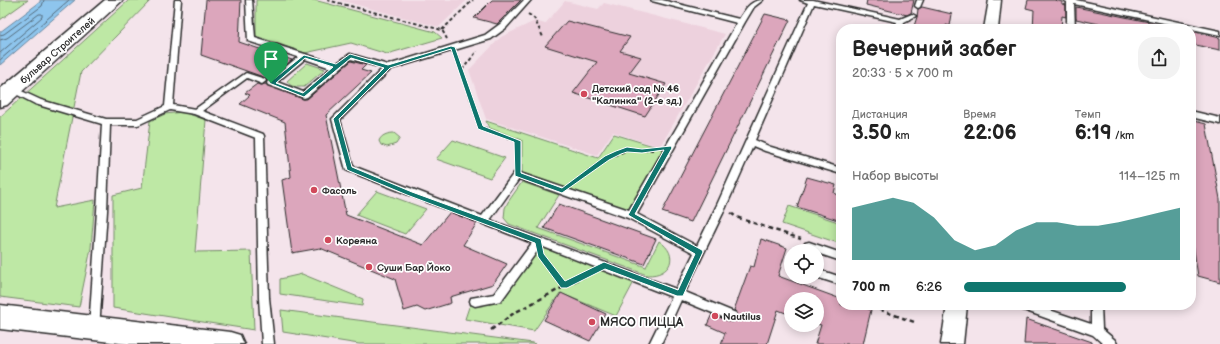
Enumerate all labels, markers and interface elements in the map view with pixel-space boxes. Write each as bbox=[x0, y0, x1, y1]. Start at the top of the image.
street label: бульвар Строителей bbox=[18, 15, 98, 87]
text: Вечерний забег bbox=[852, 36, 1016, 63]
button: share bbox=[1138, 37, 1180, 79]
pin bbox=[254, 42, 288, 83]
icon: arrive bbox=[260, 48, 282, 70]
text: 20:33 · 5 × 700 m bbox=[852, 65, 953, 81]
place label: Детский сад № 46 "Калинка" (2-е зд.) bbox=[592, 83, 682, 107]
marker: Детский сад № 46 "Калинка" (2-е зд.) bbox=[579, 89, 589, 99]
text: Дистанция bbox=[852, 108, 908, 121]
text: Время bbox=[963, 108, 996, 121]
text: Темп bbox=[1075, 108, 1101, 121]
text: 3.50 bbox=[852, 121, 892, 145]
text: 22:06 bbox=[963, 121, 1017, 145]
text: 6:19 bbox=[1075, 121, 1112, 145]
text: km bbox=[892, 129, 910, 142]
text: /km bbox=[1112, 129, 1134, 142]
text: Набор высоты bbox=[852, 168, 939, 184]
text: 114–125 m bbox=[1119, 168, 1180, 184]
marker: Фасоль bbox=[309, 185, 319, 195]
place label: Фасоль bbox=[322, 185, 358, 197]
marker: Кореяна bbox=[323, 235, 333, 245]
place label: Кореяна bbox=[336, 235, 377, 247]
map controls bbox=[784, 244, 824, 332]
button: locate bbox=[784, 244, 824, 284]
marker: Суши Бар Йоко bbox=[364, 262, 374, 272]
place label: Суши Бар Йоко bbox=[377, 262, 451, 274]
text: 700 m bbox=[852, 279, 890, 295]
text: 6:26 bbox=[916, 279, 942, 295]
button: layers bbox=[784, 292, 824, 332]
marker: Nautilus bbox=[710, 311, 720, 321]
place label: Nautilus bbox=[723, 311, 761, 323]
place label: МЯСО ПИЦЦА bbox=[600, 315, 684, 330]
marker: МЯСО ПИЦЦА bbox=[587, 317, 597, 327]

